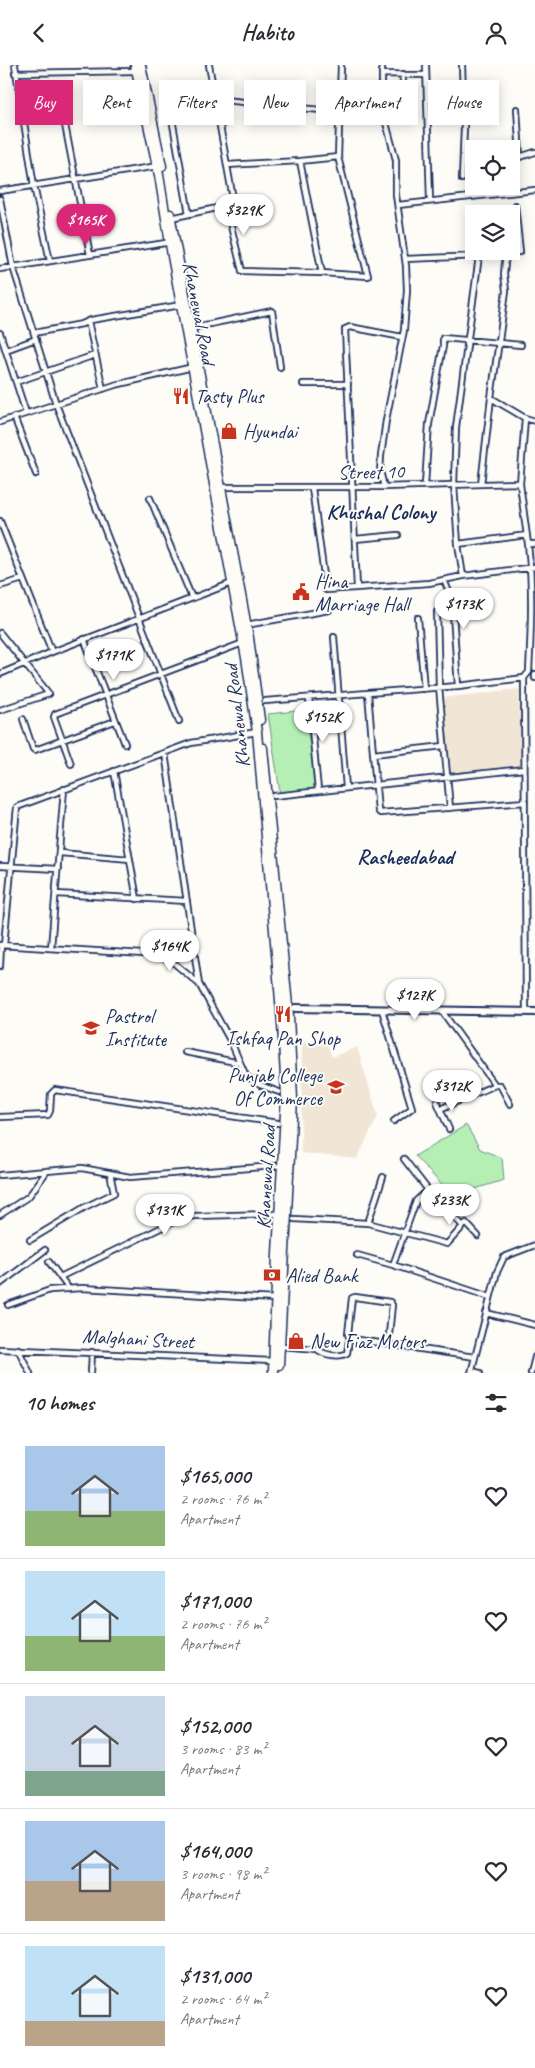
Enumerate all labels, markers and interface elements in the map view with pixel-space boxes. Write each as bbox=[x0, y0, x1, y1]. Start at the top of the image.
icon: back bbox=[25, 19, 53, 47]
text: Habito bbox=[242, 19, 293, 47]
icon: person bbox=[482, 19, 510, 47]
chip: Buy bbox=[15, 80, 73, 125]
chip: Rent bbox=[83, 80, 149, 125]
chip: Filters bbox=[159, 80, 234, 125]
chip: New bbox=[244, 80, 306, 125]
chip: Apartment bbox=[316, 80, 418, 125]
chip: House bbox=[428, 80, 499, 125]
map controls bbox=[465, 140, 520, 260]
button: locate bbox=[465, 140, 520, 195]
pin: $329K bbox=[209, 193, 279, 236]
text: $329K bbox=[226, 200, 262, 220]
pin: $165K bbox=[51, 203, 121, 246]
button: layers bbox=[465, 205, 520, 260]
text: $165K bbox=[67, 210, 105, 230]
street label: Khanewal Road bbox=[177, 260, 222, 369]
place label: Tasty Plus bbox=[195, 384, 265, 409]
restaurant icon: Tasty Plus bbox=[171, 386, 191, 406]
place label: Hyundai bbox=[243, 419, 299, 444]
shop icon: Hyundai bbox=[219, 421, 239, 441]
street label: Street 10 bbox=[338, 459, 406, 485]
district label: Khushal Colony bbox=[327, 499, 437, 525]
place label: Hina Marriage Hall bbox=[315, 569, 413, 617]
public building icon: Hina Marriage Hall bbox=[291, 582, 311, 602]
pin: $173K bbox=[429, 587, 499, 630]
text: $173K bbox=[446, 594, 482, 614]
pin: $171K bbox=[79, 639, 149, 681]
text: $171K bbox=[96, 645, 132, 665]
street label: Khanewal Road bbox=[218, 660, 256, 769]
pin: $152K bbox=[288, 701, 358, 743]
text: $152K bbox=[305, 707, 341, 727]
district label: Rasheedabad bbox=[357, 844, 456, 870]
pin: $164K bbox=[135, 929, 205, 972]
text: $164K bbox=[151, 936, 189, 956]
pin: $127K bbox=[380, 979, 450, 1021]
text: $127K bbox=[397, 985, 433, 1005]
place label: Pastrol Institute bbox=[105, 1004, 168, 1052]
restaurant icon: Ishfaq Pan Shop bbox=[273, 1004, 293, 1024]
school or university icon: Pastrol Institute bbox=[81, 1018, 101, 1038]
place label: Ishfaq Pan Shop bbox=[226, 1026, 342, 1051]
place label: Punjab College Of Commerce bbox=[228, 1063, 323, 1111]
pin: $312K bbox=[417, 1069, 487, 1112]
text: $312K bbox=[434, 1076, 470, 1096]
school or university icon: Punjab College Of Commerce bbox=[326, 1077, 346, 1097]
street label: Khanewal Road bbox=[251, 1121, 281, 1230]
pin: $233K bbox=[415, 1183, 485, 1226]
text: $233K bbox=[432, 1190, 468, 1210]
pin: $131K bbox=[130, 1193, 200, 1236]
text: $131K bbox=[147, 1200, 183, 1220]
place label: Alied Bank bbox=[286, 1263, 359, 1288]
bank icon: Alied Bank bbox=[262, 1265, 282, 1285]
street label: Malghani Street bbox=[82, 1324, 197, 1355]
place label: New Fiaz Motors bbox=[310, 1329, 428, 1354]
shop icon: New Fiaz Motors bbox=[286, 1331, 306, 1351]
icon: filters bbox=[482, 1389, 510, 1417]
text: 10 homes bbox=[25, 1390, 94, 1416]
text: $165,000 bbox=[180, 1463, 250, 1489]
icon: home bbox=[65, 1466, 125, 1526]
icon: heart bbox=[482, 1482, 510, 1510]
text: 2 rooms · 76 m² bbox=[180, 1489, 266, 1509]
text: Apartment bbox=[180, 1509, 239, 1529]
text: $171,000 bbox=[180, 1588, 250, 1614]
icon: home bbox=[65, 1591, 125, 1651]
icon: heart bbox=[482, 1607, 510, 1635]
text: 2 rooms · 76 m² bbox=[180, 1614, 266, 1634]
text: Apartment bbox=[180, 1634, 239, 1654]
text: $152,000 bbox=[180, 1713, 250, 1739]
icon: home bbox=[65, 1716, 125, 1776]
icon: heart bbox=[482, 1732, 510, 1760]
text: 3 rooms · 83 m² bbox=[180, 1739, 266, 1759]
text: Apartment bbox=[180, 1759, 239, 1779]
text: $164,000 bbox=[180, 1838, 251, 1864]
icon: home bbox=[65, 1841, 125, 1901]
icon: heart bbox=[482, 1857, 510, 1885]
text: 3 rooms · 98 m² bbox=[180, 1864, 266, 1884]
text: Apartment bbox=[180, 1884, 239, 1904]
text: $131,000 bbox=[180, 1963, 250, 1989]
icon: home bbox=[65, 1966, 125, 2026]
icon: heart bbox=[482, 1982, 510, 2010]
text: 2 rooms · 64 m² bbox=[180, 1989, 266, 2009]
text: Apartment bbox=[180, 2009, 239, 2029]

